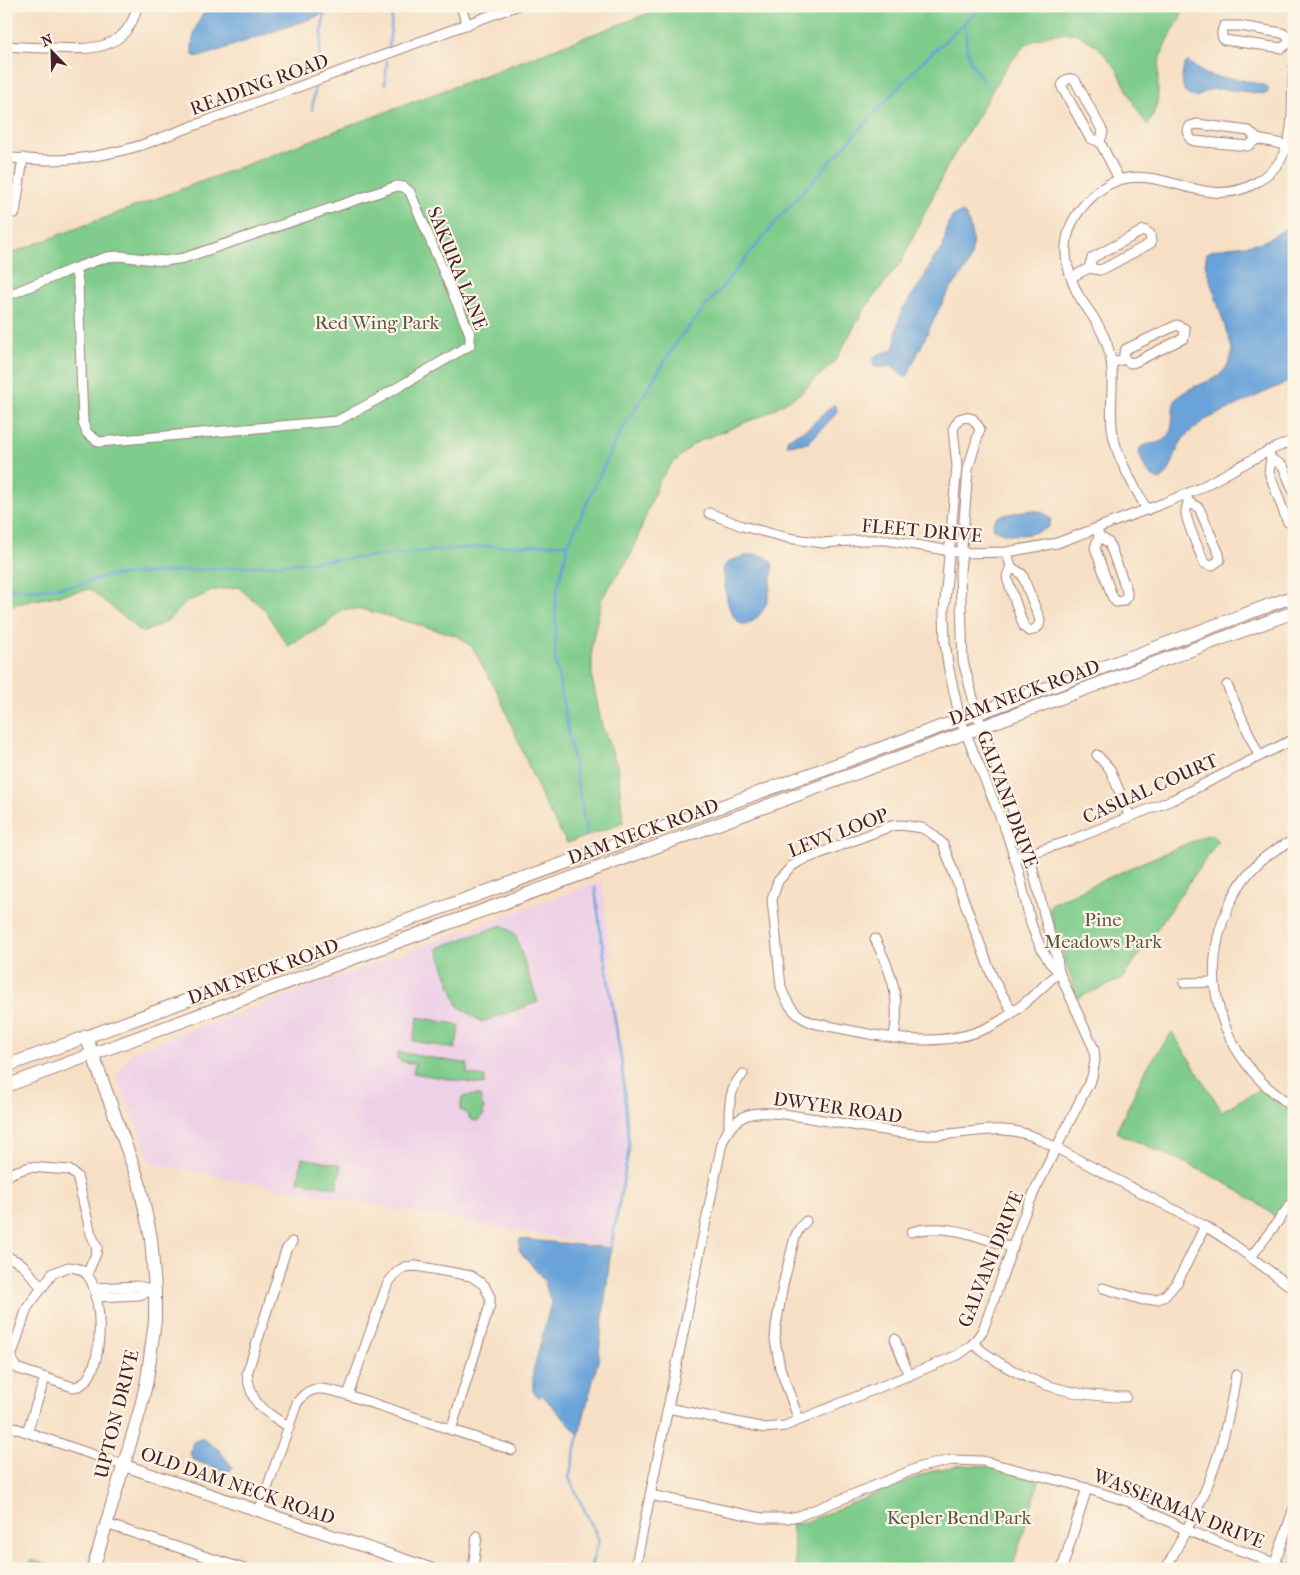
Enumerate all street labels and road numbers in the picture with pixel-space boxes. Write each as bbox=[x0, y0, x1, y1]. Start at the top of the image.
street label: READING ROAD bbox=[187, 50, 332, 120]
street label: SAKURA LANE bbox=[422, 204, 492, 333]
street label: FLEET DRIVE bbox=[861, 515, 984, 547]
street label: DAM NECK ROAD bbox=[946, 655, 1103, 731]
street label: GALVANI DRIVE bbox=[972, 728, 1042, 871]
street label: CASUAL COURT bbox=[1079, 749, 1222, 829]
street label: DAM NECK ROAD bbox=[565, 794, 722, 870]
street label: LEVY LOOP bbox=[785, 804, 892, 862]
street label: DAM NECK ROAD bbox=[185, 934, 342, 1010]
street label: DWYER ROAD bbox=[772, 1088, 904, 1128]
street label: GALVANI DRIVE bbox=[954, 1188, 1028, 1331]
street label: UPTON DRIVE bbox=[90, 1347, 144, 1481]
street label: OLD DAM NECK ROAD bbox=[138, 1442, 338, 1530]
street label: WASSERMAN DRIVE bbox=[1089, 1464, 1268, 1553]

